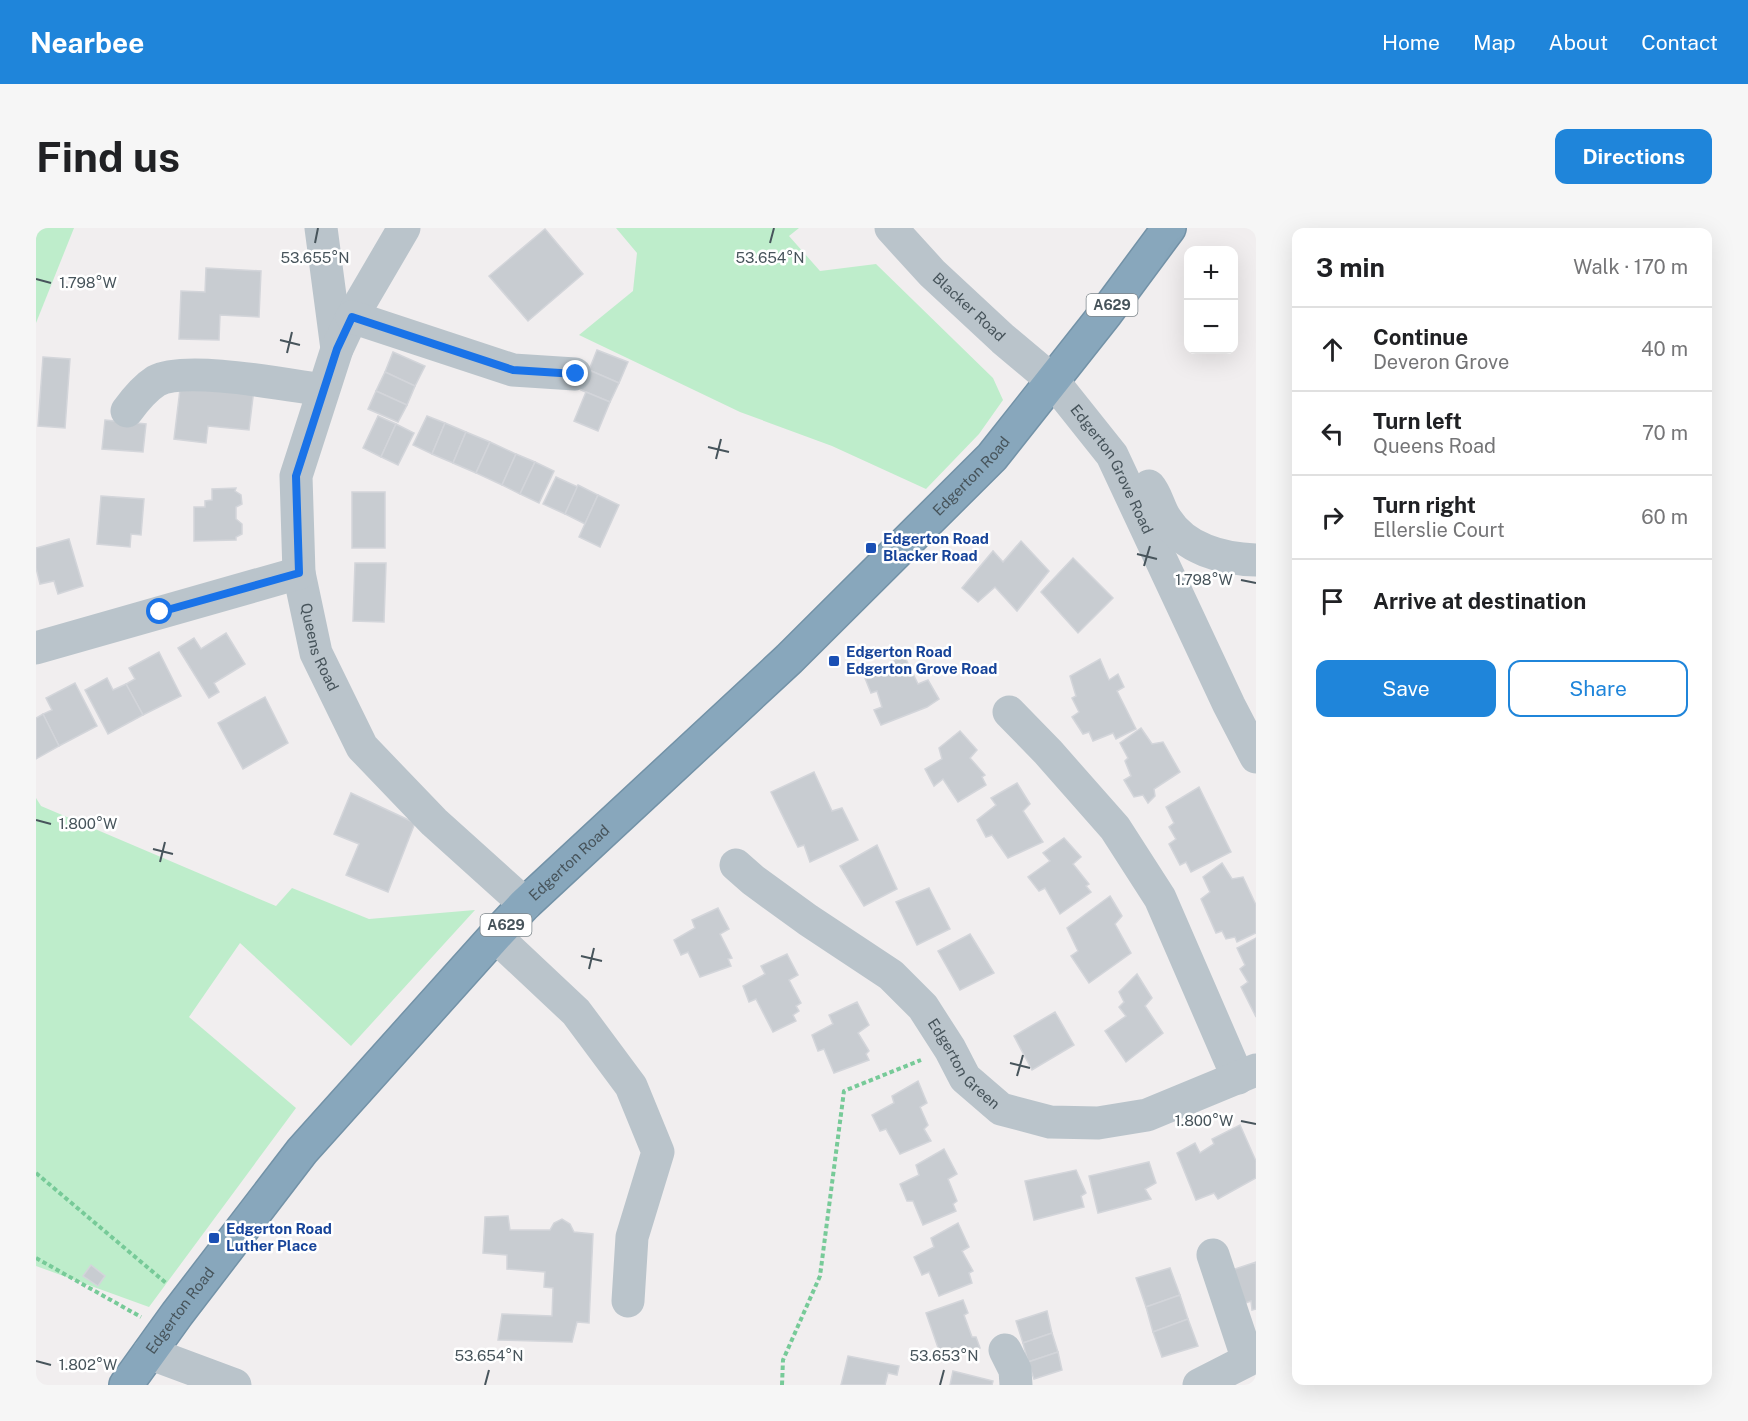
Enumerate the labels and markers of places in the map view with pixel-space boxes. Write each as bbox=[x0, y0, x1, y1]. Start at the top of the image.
place label: Edgerton Road Blacker Road bbox=[883, 530, 989, 564]
marker: Edgerton Road Blacker Road bbox=[864, 541, 878, 555]
place label: Edgerton Road Edgerton Grove Road bbox=[846, 643, 997, 677]
marker: Edgerton Road Edgerton Grove Road bbox=[827, 654, 841, 668]
place label: Edgerton Road Luther Place bbox=[226, 1220, 332, 1254]
marker: Edgerton Road Luther Place bbox=[207, 1231, 221, 1245]

